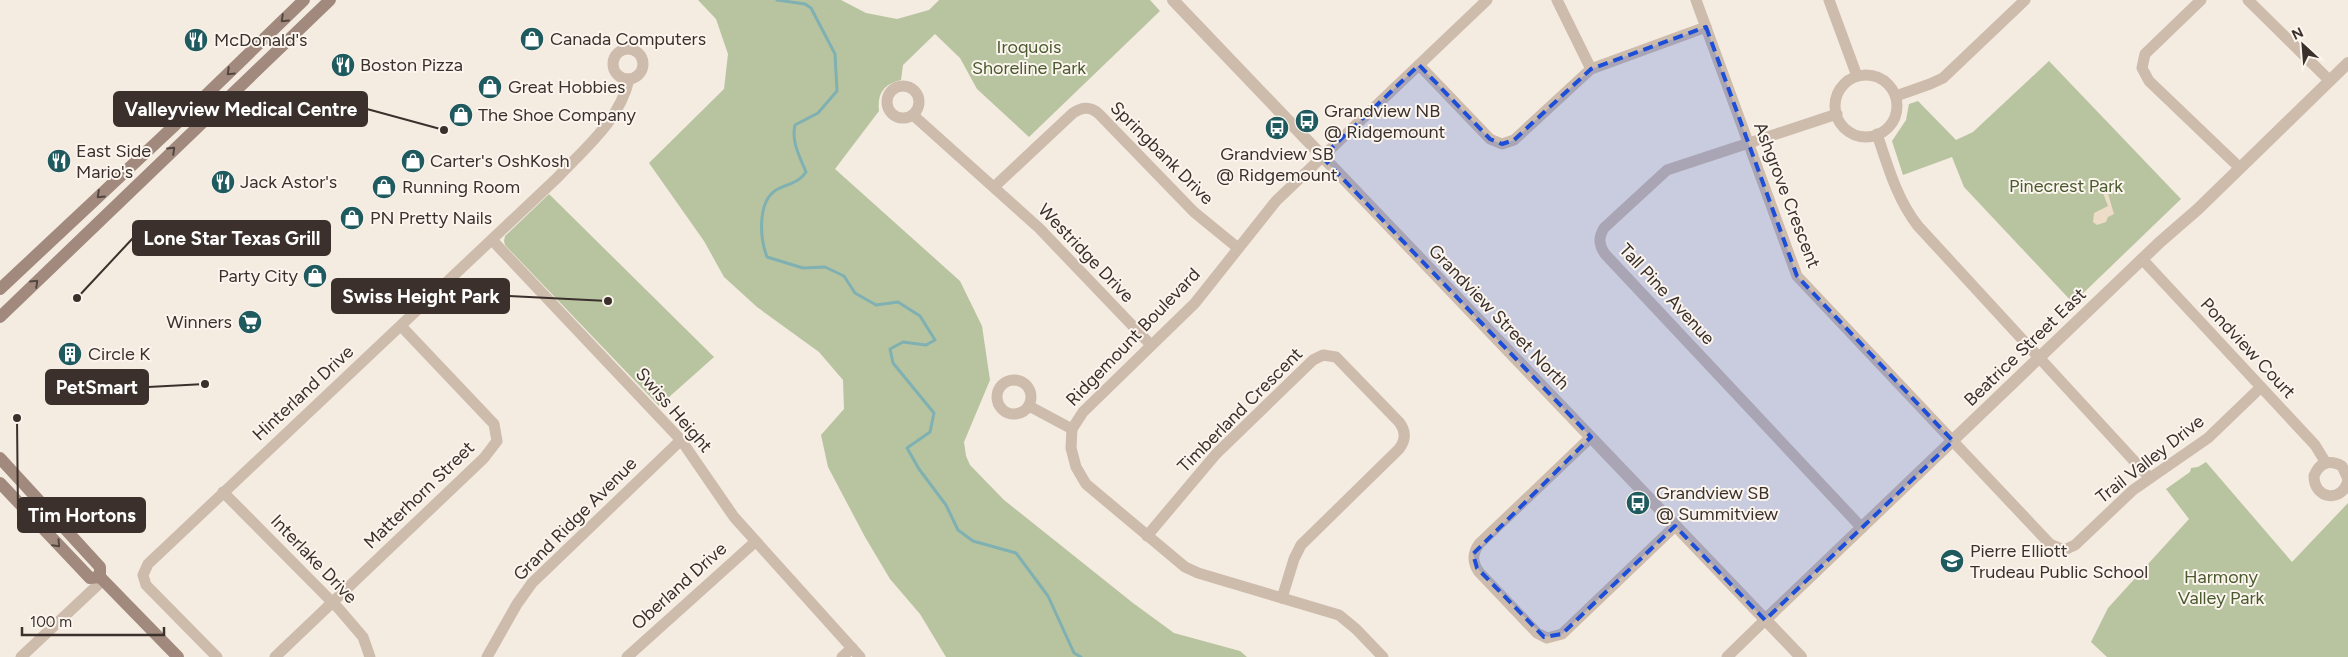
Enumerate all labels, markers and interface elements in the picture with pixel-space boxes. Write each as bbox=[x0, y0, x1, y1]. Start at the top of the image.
one-way arrow bbox=[281, 13, 290, 22]
north arrow bbox=[2278, 20, 2328, 70]
text: N bbox=[2289, 24, 2306, 44]
shop icon: Canada Computers bbox=[519, 26, 545, 52]
restaurant icon: McDonald's bbox=[183, 27, 209, 53]
place label: Canada Computers bbox=[550, 28, 706, 50]
place label: McDonald's bbox=[214, 29, 308, 51]
park label: Iroquois Shoreline Park bbox=[972, 36, 1086, 79]
restaurant icon: Boston Pizza bbox=[330, 52, 356, 78]
place label: Boston Pizza bbox=[360, 54, 463, 76]
one-way arrow bbox=[226, 66, 235, 75]
shop icon: Great Hobbies bbox=[477, 74, 503, 100]
place label: Great Hobbies bbox=[508, 76, 625, 98]
callout: Valleyview Medical Centre bbox=[114, 92, 367, 126]
street label: Springbank Drive bbox=[1106, 97, 1218, 209]
text: Valleyview Medical Centre bbox=[125, 98, 358, 121]
place label: Grandview NB @ Ridgemount bbox=[1324, 100, 1445, 143]
shop icon: The Shoe Company bbox=[448, 102, 474, 128]
place label: The Shoe Company bbox=[478, 104, 637, 126]
bus stop icon: Grandview NB @ Ridgemount bbox=[1294, 108, 1320, 134]
bus stop icon: Grandview SB @ Ridgemount bbox=[1264, 115, 1290, 141]
street label: Ashgrove Crescent bbox=[1749, 119, 1825, 271]
place label: East Side Mario's bbox=[76, 140, 151, 183]
place label: Grandview SB @ Ridgemount bbox=[1216, 143, 1338, 186]
one-way arrow bbox=[166, 147, 175, 156]
restaurant icon: East Side Mario's bbox=[46, 148, 72, 174]
shop icon: Carter's OshKosh bbox=[400, 148, 426, 174]
place label: Carter's OshKosh bbox=[430, 150, 569, 172]
restaurant icon: Jack Astor's bbox=[210, 169, 236, 195]
place label: Jack Astor's bbox=[240, 171, 337, 193]
shop icon: Running Room bbox=[371, 174, 397, 200]
park label: Pinecrest Park bbox=[2009, 175, 2123, 197]
place label: Running Room bbox=[402, 176, 520, 198]
one-way arrow bbox=[96, 190, 105, 199]
street label: Westridge Drive bbox=[1033, 199, 1139, 307]
shop icon: PN Pretty Nails bbox=[339, 205, 365, 231]
place label: PN Pretty Nails bbox=[370, 207, 492, 229]
callout: Lone Star Texas Grill bbox=[133, 221, 330, 255]
text: Lone Star Texas Grill bbox=[144, 227, 320, 250]
street label: Tall Pine Avenue bbox=[1615, 239, 1720, 349]
street label: Grandview Street North bbox=[1424, 240, 1574, 394]
shop icon: Party City bbox=[302, 263, 328, 289]
street label: Ridgemount Boulevard bbox=[1061, 263, 1205, 411]
place label: Party City bbox=[218, 265, 299, 287]
callout: Swiss Height Park bbox=[332, 279, 509, 313]
one-way arrow bbox=[29, 280, 38, 289]
street label: Beatrice Street East bbox=[1959, 283, 2091, 411]
text: Swiss Height Park bbox=[342, 285, 501, 308]
street label: Pondview Court bbox=[2196, 293, 2300, 403]
supermarket icon: Winners bbox=[237, 309, 263, 335]
place label: Winners bbox=[166, 311, 232, 333]
street label: Hinterland Drive bbox=[248, 340, 358, 445]
building icon: Circle K bbox=[57, 341, 83, 367]
place label: Circle K bbox=[88, 343, 150, 365]
street label: Timberland Crescent bbox=[1173, 343, 1307, 477]
street label: Swiss Height bbox=[631, 363, 717, 457]
callout: PetSmart bbox=[46, 370, 148, 404]
text: PetSmart bbox=[56, 376, 139, 399]
street label: Trail Valley Drive bbox=[2092, 410, 2208, 508]
street label: Matterhorn Street bbox=[359, 436, 479, 553]
street label: Grand Ridge Avenue bbox=[509, 453, 641, 585]
place label: Grandview SB @ Summitview bbox=[1656, 482, 1778, 525]
bus stop icon: Grandview SB @ Summitview bbox=[1625, 490, 1651, 516]
callout: Tim Hortons bbox=[18, 498, 145, 532]
text: Tim Hortons bbox=[28, 504, 136, 527]
street label: Interlake Drive bbox=[266, 510, 362, 608]
street label: Oberland Drive bbox=[627, 537, 731, 634]
one-way arrow bbox=[51, 538, 60, 547]
place label: Pierre Elliott Trudeau Public School bbox=[1970, 540, 2148, 583]
school or university icon: Pierre Elliott Trudeau Public School bbox=[1939, 548, 1965, 574]
park label: Harmony Valley Park bbox=[2178, 566, 2265, 609]
scale bar bbox=[22, 604, 165, 636]
text: 100 m bbox=[30, 613, 72, 631]

